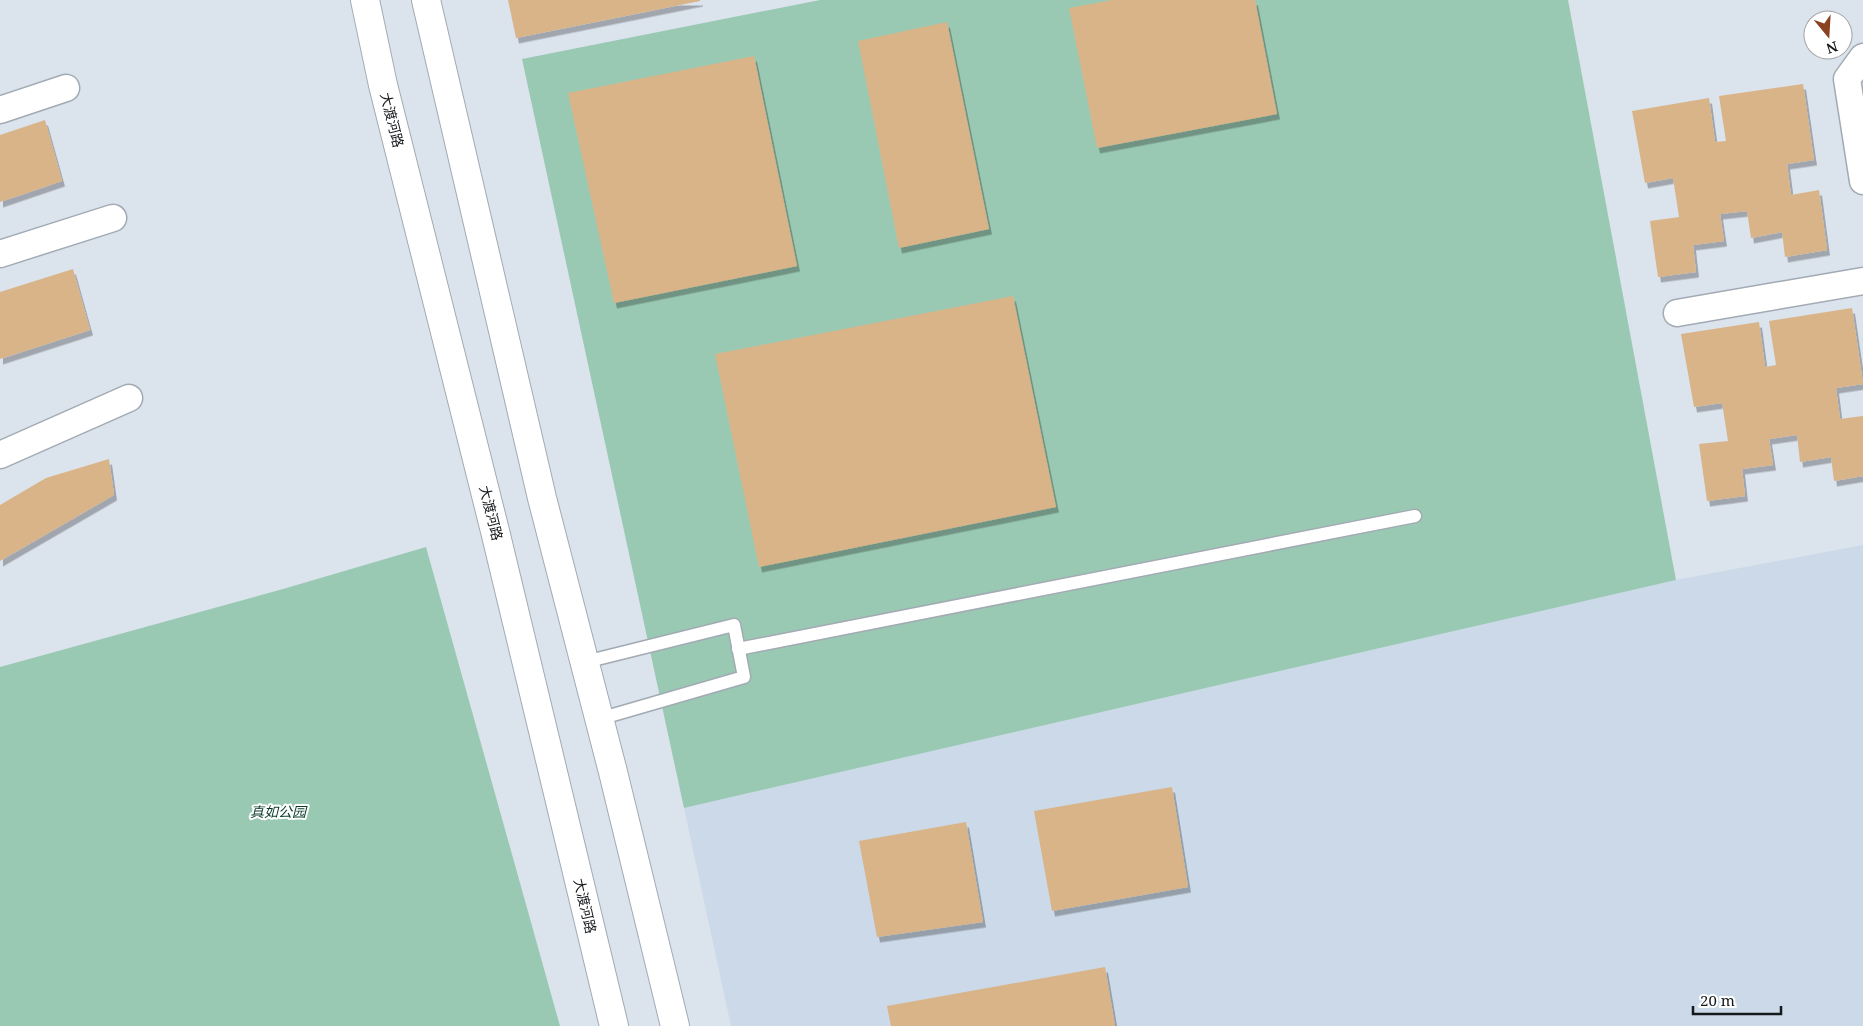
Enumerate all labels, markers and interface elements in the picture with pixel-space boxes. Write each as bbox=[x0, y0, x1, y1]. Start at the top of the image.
north arrow bbox=[1803, 10, 1853, 60]
text: N bbox=[1824, 37, 1840, 59]
street label: 大渡河路 bbox=[376, 90, 408, 149]
street label: 大渡河路 bbox=[475, 483, 507, 542]
park label: 真如公园 bbox=[250, 802, 308, 821]
street label: 大渡河路 bbox=[570, 876, 601, 935]
scale bar bbox=[1693, 984, 1780, 1016]
text: 20 m bbox=[1700, 990, 1735, 1010]

